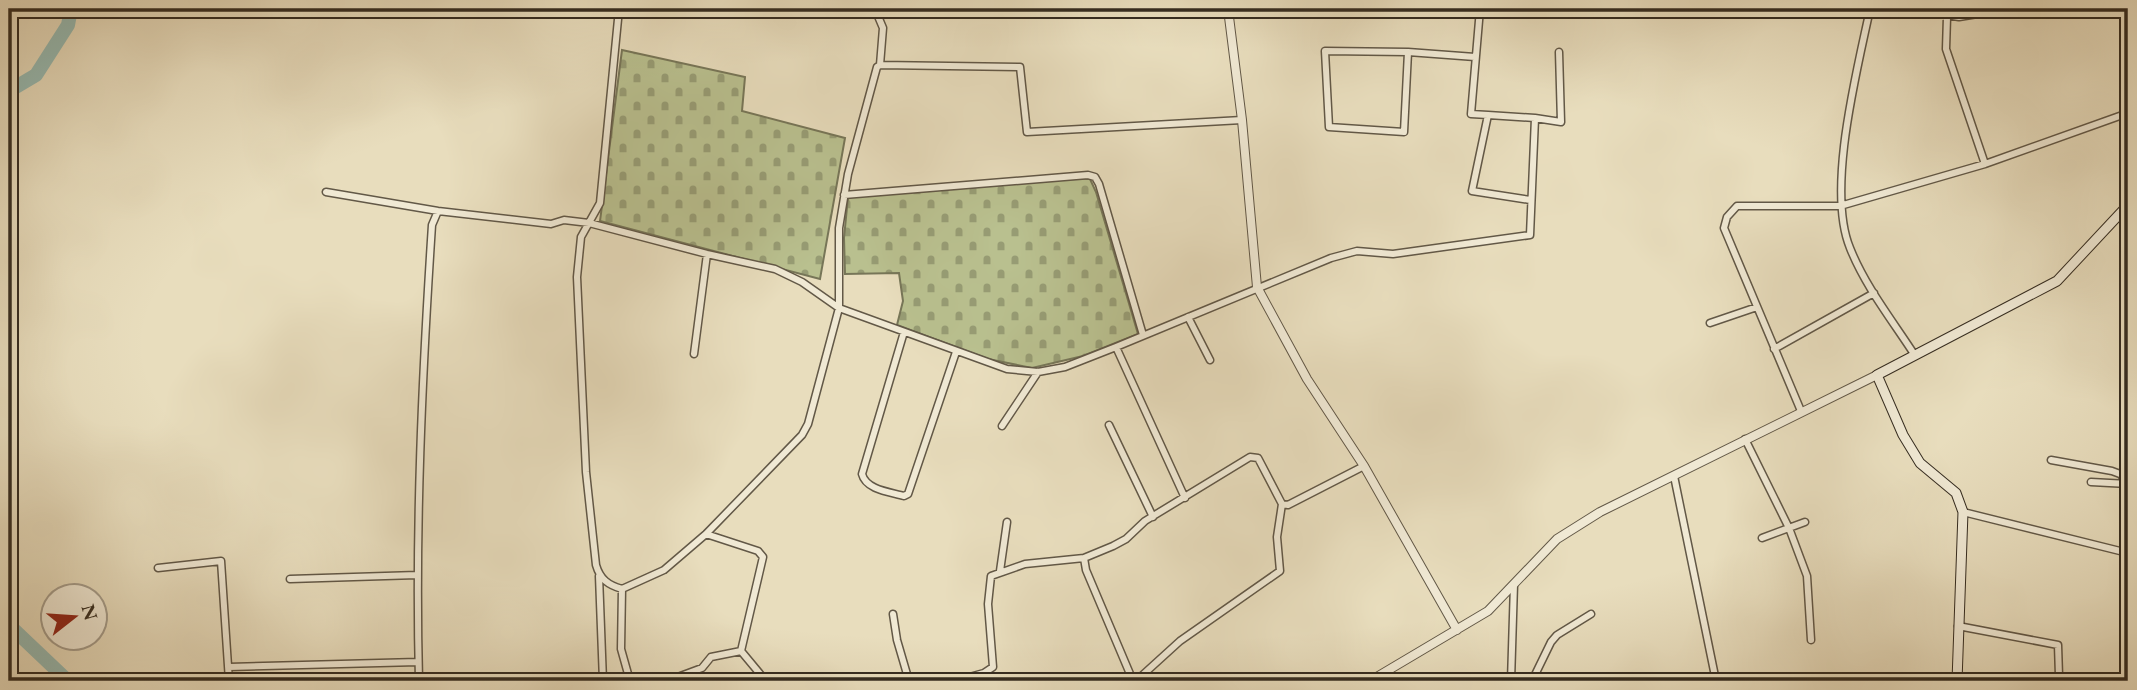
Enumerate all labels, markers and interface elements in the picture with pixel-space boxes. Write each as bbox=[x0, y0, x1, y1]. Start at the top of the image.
north arrow bbox=[38, 582, 108, 652]
text: N bbox=[76, 601, 104, 624]

